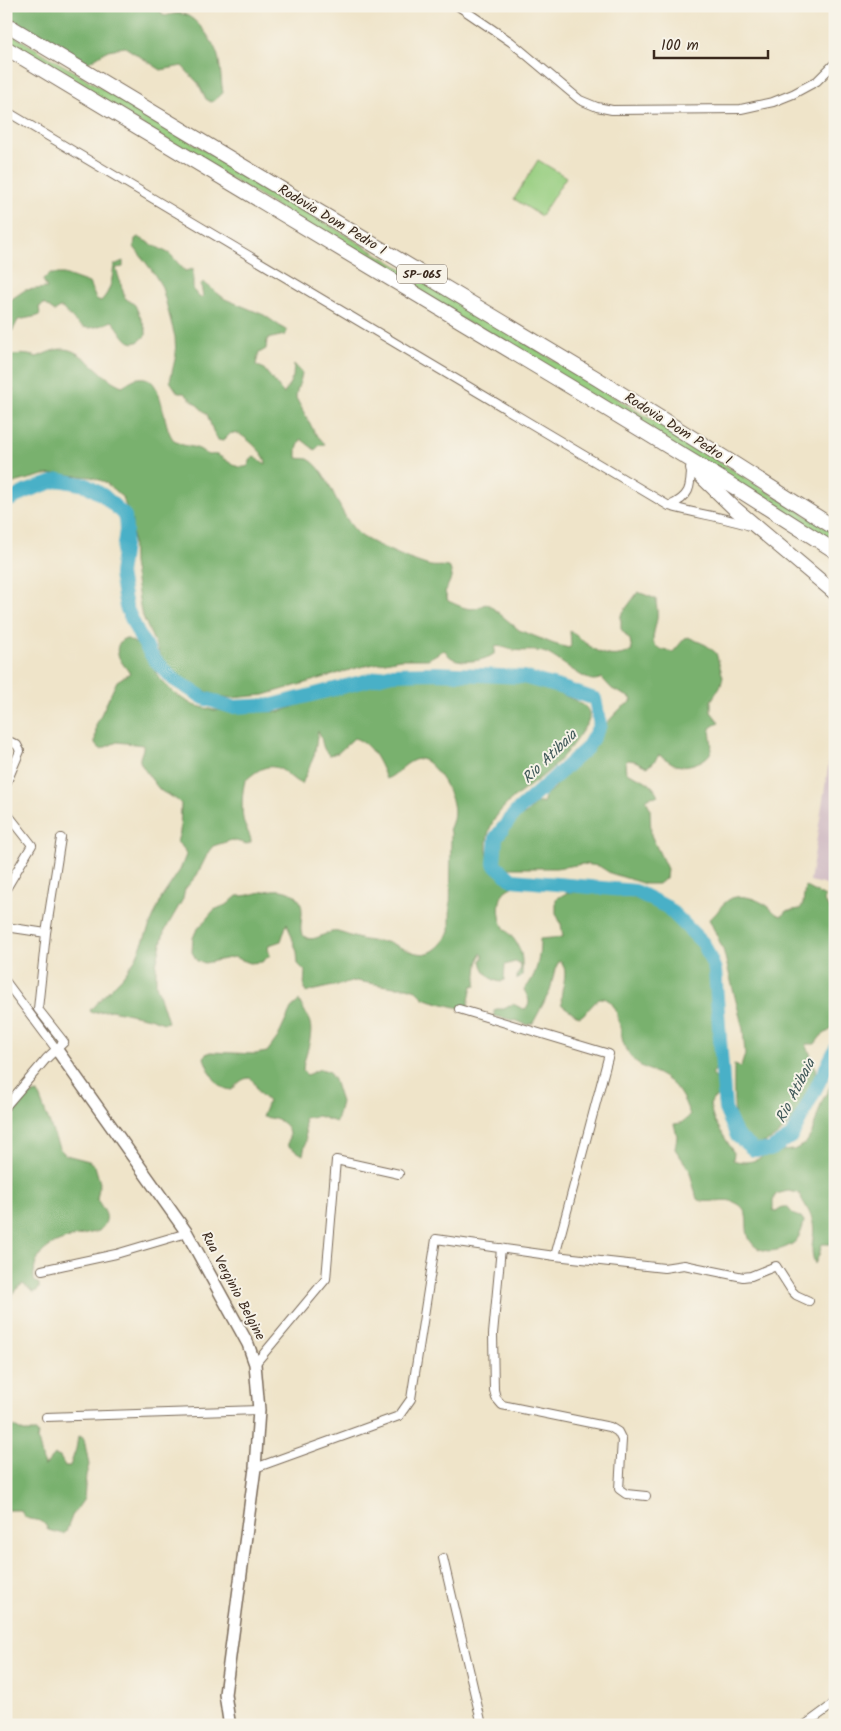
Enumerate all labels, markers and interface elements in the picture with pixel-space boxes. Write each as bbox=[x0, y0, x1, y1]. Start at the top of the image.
scale bar bbox=[654, 28, 767, 60]
text: 100 m bbox=[661, 34, 699, 58]
street label: Rodovia Dom Pedro I bbox=[274, 179, 390, 261]
road number: SP-065 bbox=[397, 264, 447, 284]
street label: Rodovia Dom Pedro I bbox=[620, 387, 736, 471]
water label: Rio Atibaia bbox=[517, 724, 584, 790]
water label: Rio Atibaia bbox=[770, 1054, 823, 1127]
street label: Rua Verginio Belgine bbox=[195, 1228, 271, 1345]

